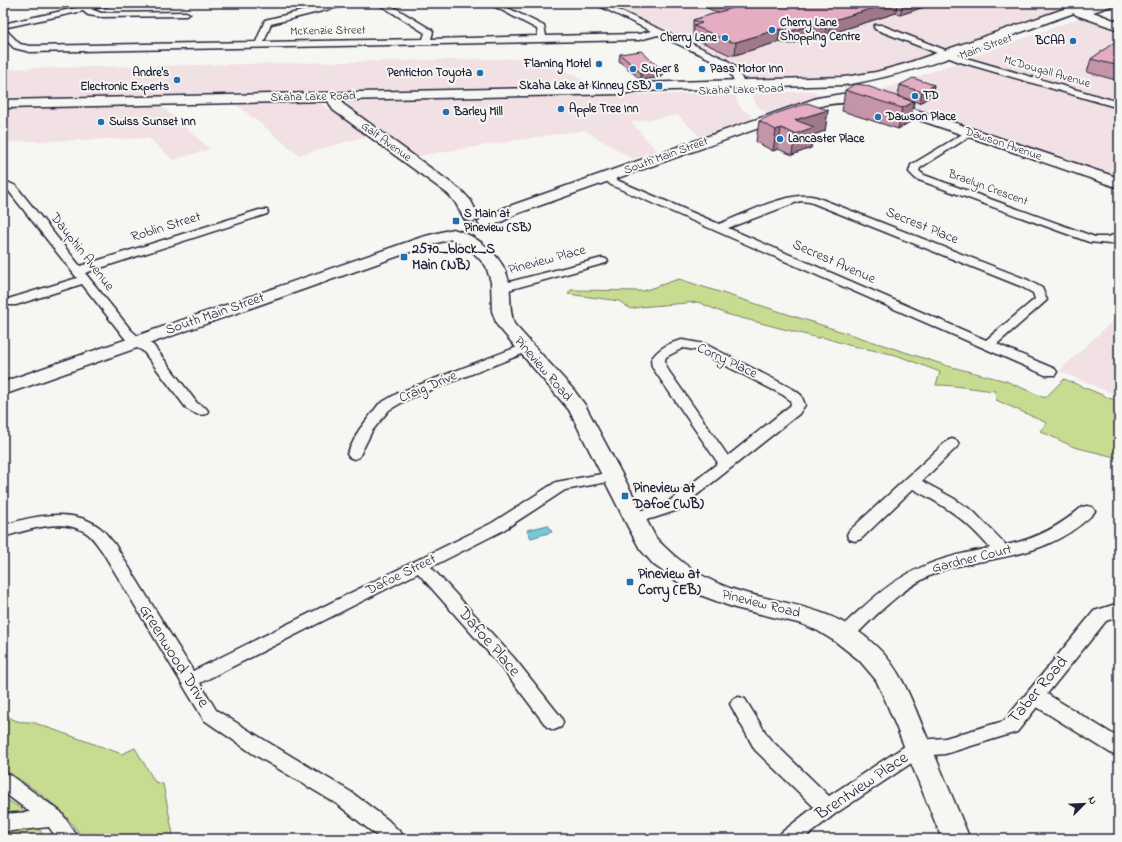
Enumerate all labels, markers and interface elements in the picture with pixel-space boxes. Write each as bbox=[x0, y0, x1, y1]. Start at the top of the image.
place label: Cherry Lane Shopping Centre bbox=[780, 14, 861, 48]
street label: McKenzie Street bbox=[290, 21, 366, 41]
marker: Cherry Lane Shopping Centre bbox=[767, 25, 777, 35]
place label: Cherry Lane bbox=[660, 29, 718, 49]
street label: Main Street bbox=[957, 29, 1015, 65]
place label: BCAA bbox=[1035, 32, 1066, 50]
marker: Cherry Lane bbox=[720, 33, 730, 43]
marker: BCAA bbox=[1068, 36, 1078, 46]
street label: McDougall Avenue bbox=[1001, 51, 1093, 94]
place label: Flaming Motel bbox=[523, 55, 591, 75]
marker: Flaming Motel bbox=[594, 59, 604, 69]
place label: Super 8 bbox=[641, 60, 679, 78]
place label: Pass Motor Inn bbox=[709, 60, 783, 78]
place label: Andre's Electronic Experts bbox=[80, 64, 169, 96]
place label: Penticton Toyota bbox=[386, 64, 473, 84]
marker: Super 8 bbox=[628, 64, 638, 74]
marker: Pass Motor Inn bbox=[697, 64, 707, 74]
marker: Penticton Toyota bbox=[475, 68, 485, 78]
marker: Andre's Electronic Experts bbox=[172, 75, 182, 85]
place label: Skaha Lake at Kinney (SB) bbox=[519, 77, 651, 97]
street label: Skaha Lake Road bbox=[698, 80, 784, 100]
marker: Skaha Lake at Kinney (SB) bbox=[654, 81, 664, 91]
street label: Skaha Lake Road bbox=[270, 87, 356, 107]
place label: TD bbox=[923, 87, 939, 105]
marker: TD bbox=[910, 91, 920, 101]
place label: Apple Tree Inn bbox=[569, 100, 639, 118]
place label: Barley Mill bbox=[453, 103, 503, 123]
marker: Apple Tree Inn bbox=[556, 104, 566, 114]
marker: Barley Mill bbox=[441, 107, 451, 117]
place label: Dawson Place bbox=[885, 108, 956, 126]
marker: Dawson Place bbox=[873, 112, 883, 122]
place label: Swiss Sunset Inn bbox=[109, 113, 196, 131]
marker: Swiss Sunset Inn bbox=[96, 117, 106, 127]
street label: Galt Avenue bbox=[357, 117, 416, 167]
street label: Dawson Avenue bbox=[961, 122, 1044, 166]
place label: Lancaster Place bbox=[788, 130, 865, 148]
street label: South Main Street bbox=[621, 132, 711, 180]
marker: Lancaster Place bbox=[775, 134, 785, 144]
street label: Braelyn Crescent bbox=[944, 165, 1030, 212]
street label: Secrest Place bbox=[882, 202, 962, 250]
place label: S Main at Pineview (SB) bbox=[463, 205, 532, 237]
street label: Roblin Street bbox=[128, 206, 204, 248]
street label: Dauphin Avenue bbox=[44, 208, 120, 296]
marker: S Main at Pineview (SB) bbox=[451, 216, 461, 226]
street label: Secrest Avenue bbox=[789, 234, 880, 290]
place label: 2570_block_S Main (NB) bbox=[411, 239, 495, 276]
street label: Pineview Place bbox=[506, 239, 589, 280]
marker: 2570_block_S Main (NB) bbox=[399, 252, 409, 262]
street label: South Main Street bbox=[163, 287, 268, 341]
street label: Pineview Road bbox=[509, 332, 577, 406]
street label: Corry Place bbox=[693, 338, 761, 385]
street label: Craig Drive bbox=[396, 365, 461, 410]
place label: Pineview at Dafoe (WB) bbox=[632, 478, 705, 515]
marker: Pineview at Dafoe (WB) bbox=[620, 491, 630, 501]
street label: Gardner Court bbox=[930, 539, 1014, 579]
street label: Dafoe Street bbox=[361, 549, 440, 601]
place label: Pineview at Corry (EB) bbox=[638, 564, 702, 603]
marker: Pineview at Corry (EB) bbox=[625, 577, 635, 587]
street label: Pineview Road bbox=[720, 584, 803, 624]
street label: Greenwood Drive bbox=[132, 600, 216, 713]
street label: Dafoe Place bbox=[451, 601, 527, 683]
street label: Taber Road bbox=[1002, 650, 1074, 729]
street label: Brentview Place bbox=[810, 745, 914, 827]
north arrow bbox=[1064, 784, 1104, 824]
text: N bbox=[1083, 794, 1101, 807]

